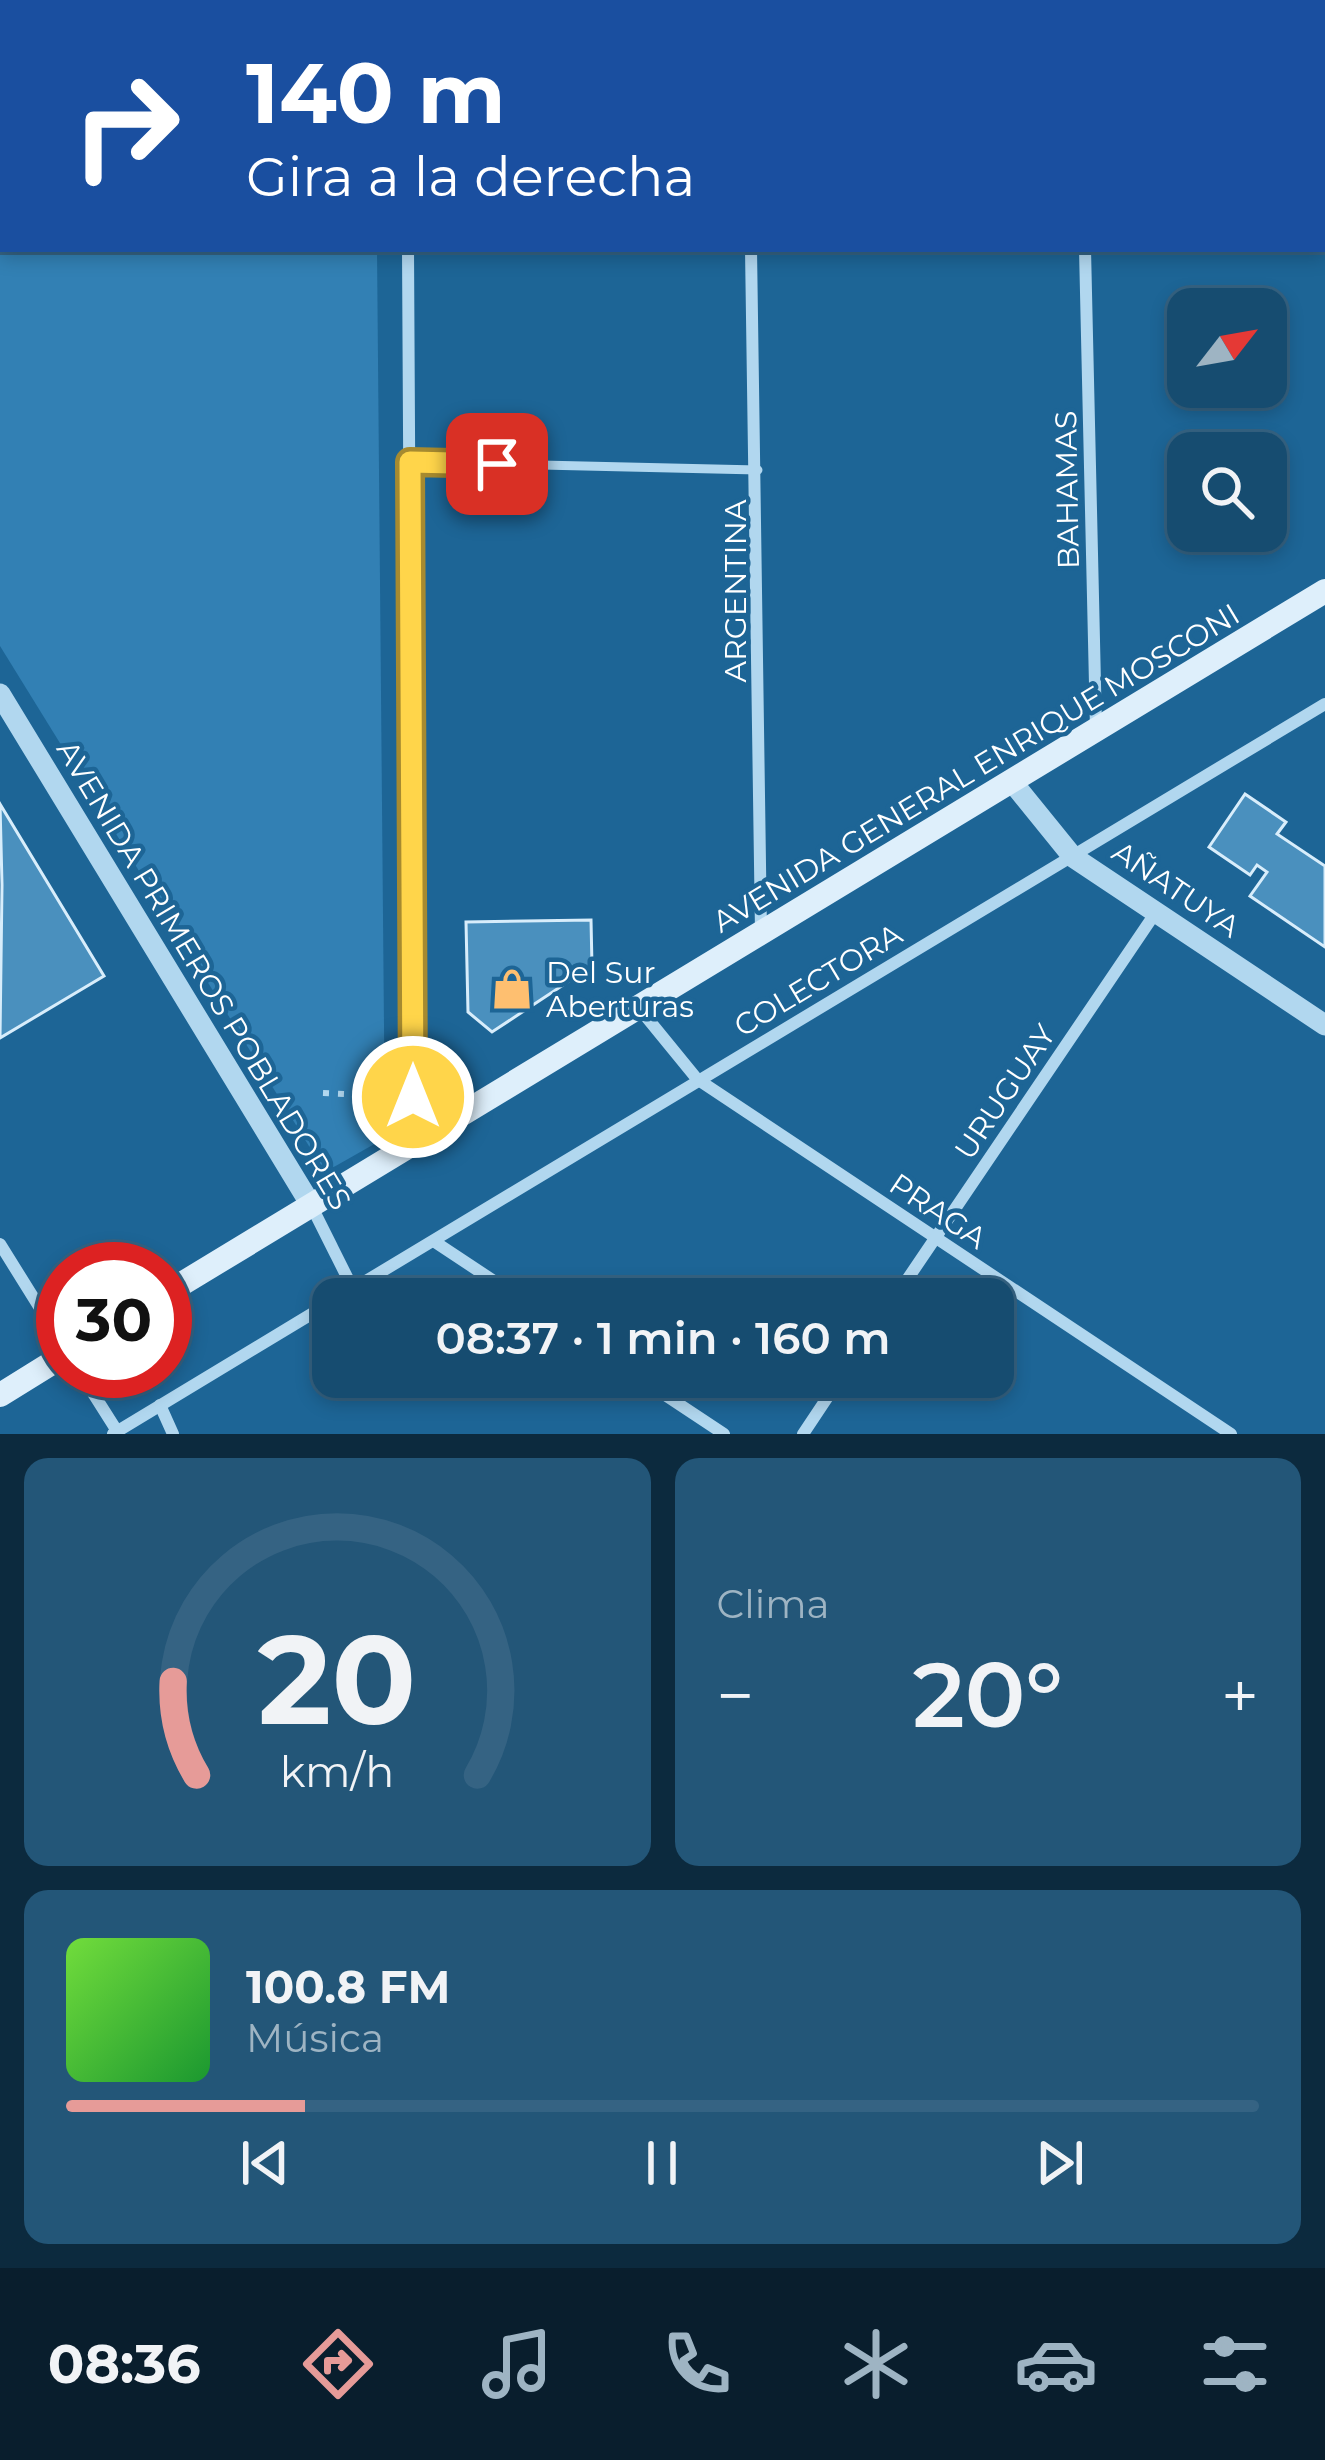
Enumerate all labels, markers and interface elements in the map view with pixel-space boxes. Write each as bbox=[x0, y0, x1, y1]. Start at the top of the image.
text: 140 m bbox=[246, 42, 506, 144]
icon: right bbox=[48, 48, 204, 204]
text: Gira a la derecha bbox=[246, 144, 695, 210]
north arrow bbox=[1167, 288, 1287, 408]
map controls bbox=[1167, 288, 1287, 552]
street label: BAHAMAS bbox=[1047, 410, 1087, 570]
pin bbox=[446, 413, 548, 515]
icon: arrive bbox=[464, 431, 530, 497]
button: search bbox=[1167, 432, 1287, 552]
street label: ARGENTINA bbox=[717, 499, 754, 683]
street label: AVENIDA GENERAL ENRIQUE MOSCONI bbox=[706, 596, 1246, 940]
street label: AVENIDA PRIMEROS POBLADORES bbox=[49, 734, 359, 1216]
street label: AÑATUYA bbox=[1105, 833, 1247, 945]
street label: COLECTORA bbox=[727, 915, 909, 1045]
place label: Del Sur Aberturas bbox=[546, 954, 694, 1025]
shop icon: Del Sur Aberturas bbox=[489, 966, 535, 1012]
street label: URUGUAY bbox=[946, 1017, 1064, 1167]
position arrow bbox=[350, 1034, 476, 1160]
street label: PRAGA bbox=[883, 1165, 994, 1257]
speed limit sign: 30 bbox=[36, 1242, 192, 1398]
text: 08:37 · 1 min · 160 m bbox=[435, 1310, 891, 1365]
text: Clima bbox=[717, 1580, 830, 1628]
text: 20 bbox=[258, 1603, 416, 1755]
text: 20° bbox=[912, 1640, 1063, 1750]
text: − bbox=[717, 1655, 754, 1736]
text: + bbox=[1221, 1655, 1259, 1736]
text: km/h bbox=[280, 1745, 394, 1798]
text: 100.8 FM bbox=[246, 1959, 451, 2014]
text: Música bbox=[246, 2014, 384, 2062]
icon: previous bbox=[232, 2130, 298, 2196]
icon: pause bbox=[629, 2130, 695, 2196]
icon: next bbox=[1027, 2130, 1093, 2196]
icon: directions bbox=[296, 2322, 380, 2406]
icon: music bbox=[475, 2322, 559, 2406]
icon: phone bbox=[655, 2322, 739, 2406]
icon: climate bbox=[834, 2322, 918, 2406]
icon: car bbox=[1014, 2322, 1098, 2406]
icon: filters bbox=[1193, 2322, 1277, 2406]
text: 08:36 bbox=[48, 2331, 201, 2397]

